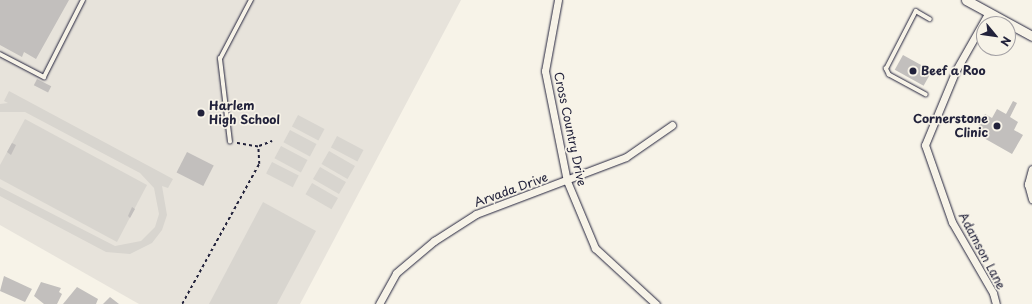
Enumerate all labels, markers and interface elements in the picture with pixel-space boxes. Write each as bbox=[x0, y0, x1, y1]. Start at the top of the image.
north arrow bbox=[976, 16, 1016, 56]
text: N bbox=[997, 34, 1016, 50]
place label: Beef a Roo bbox=[921, 64, 987, 78]
marker: Beef a Roo bbox=[908, 66, 918, 76]
street label: Cross Country Drive bbox=[551, 70, 589, 188]
place label: Harlem High School bbox=[209, 99, 280, 127]
marker: Harlem High School bbox=[196, 108, 206, 118]
place label: Cornerstone Clinic bbox=[913, 112, 988, 140]
marker: Cornerstone Clinic bbox=[991, 120, 1003, 132]
street label: Arvada Drive bbox=[472, 170, 550, 210]
street label: Adamson Lane bbox=[956, 210, 1008, 292]

